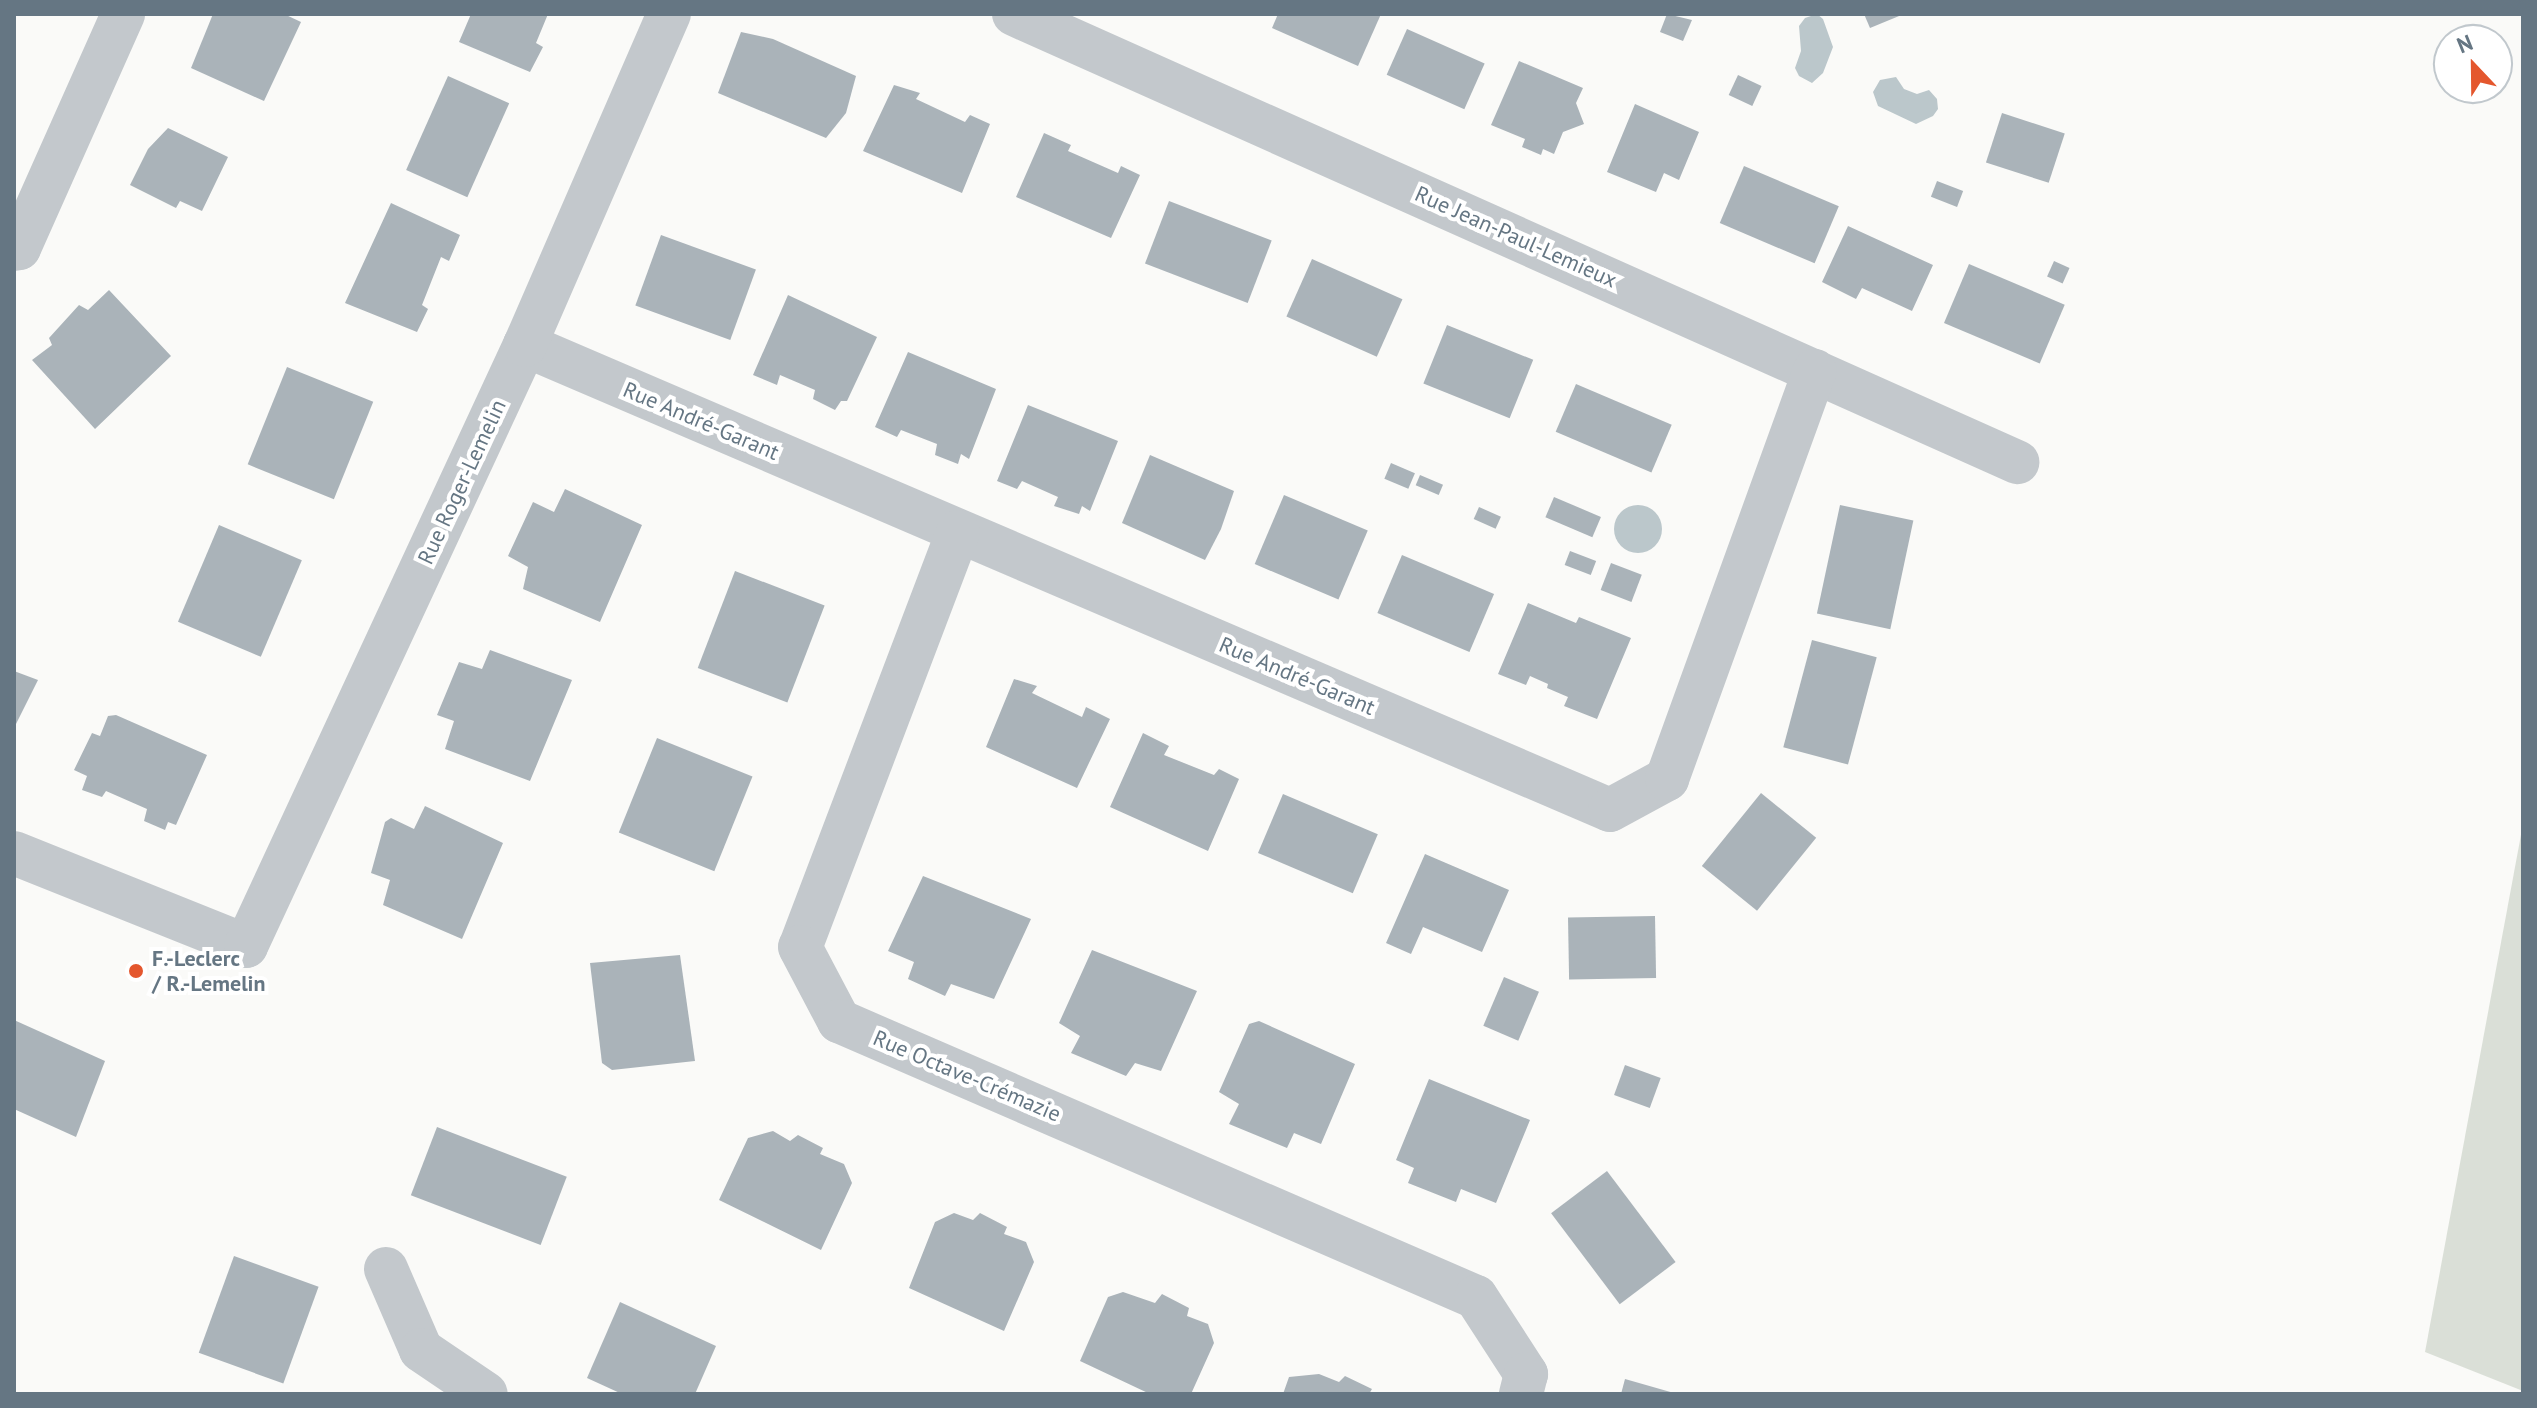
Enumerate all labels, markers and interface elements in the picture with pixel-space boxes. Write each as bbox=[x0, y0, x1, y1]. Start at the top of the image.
north arrow bbox=[2433, 24, 2513, 104]
text: N bbox=[2453, 28, 2477, 59]
street label: Rue Jean-Paul-Lemieux bbox=[1411, 181, 1621, 293]
street label: Rue André-Garant bbox=[619, 376, 783, 466]
street label: Rue Roger-Lemelin bbox=[412, 395, 512, 569]
street label: Rue André-Garant bbox=[1215, 631, 1379, 721]
place label: F.-Leclerc / R.-Lemelin bbox=[152, 945, 266, 996]
marker: F.-Leclerc / R.-Lemelin bbox=[127, 962, 145, 980]
street label: Rue Octave-Crémazie bbox=[869, 1025, 1065, 1127]

